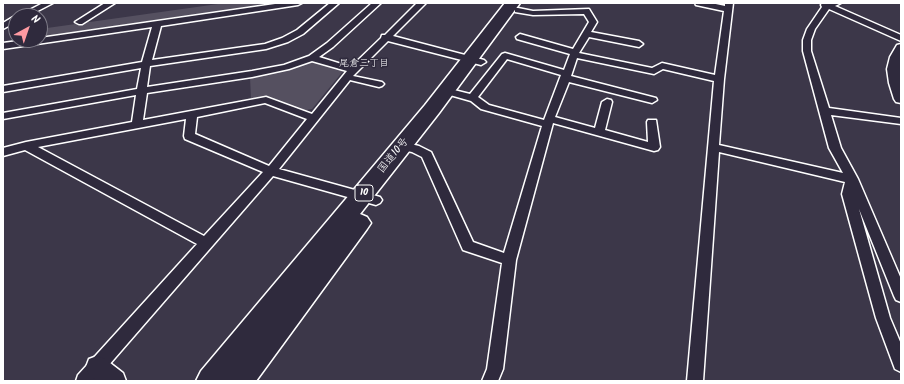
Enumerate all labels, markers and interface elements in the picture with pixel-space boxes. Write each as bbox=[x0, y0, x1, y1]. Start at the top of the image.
north arrow bbox=[8, 8, 48, 48]
text: N bbox=[27, 10, 44, 29]
district label: 尾倉三丁目 bbox=[339, 58, 389, 70]
street label: 国道10号 bbox=[376, 136, 412, 176]
road number: 10 bbox=[355, 185, 373, 201]

